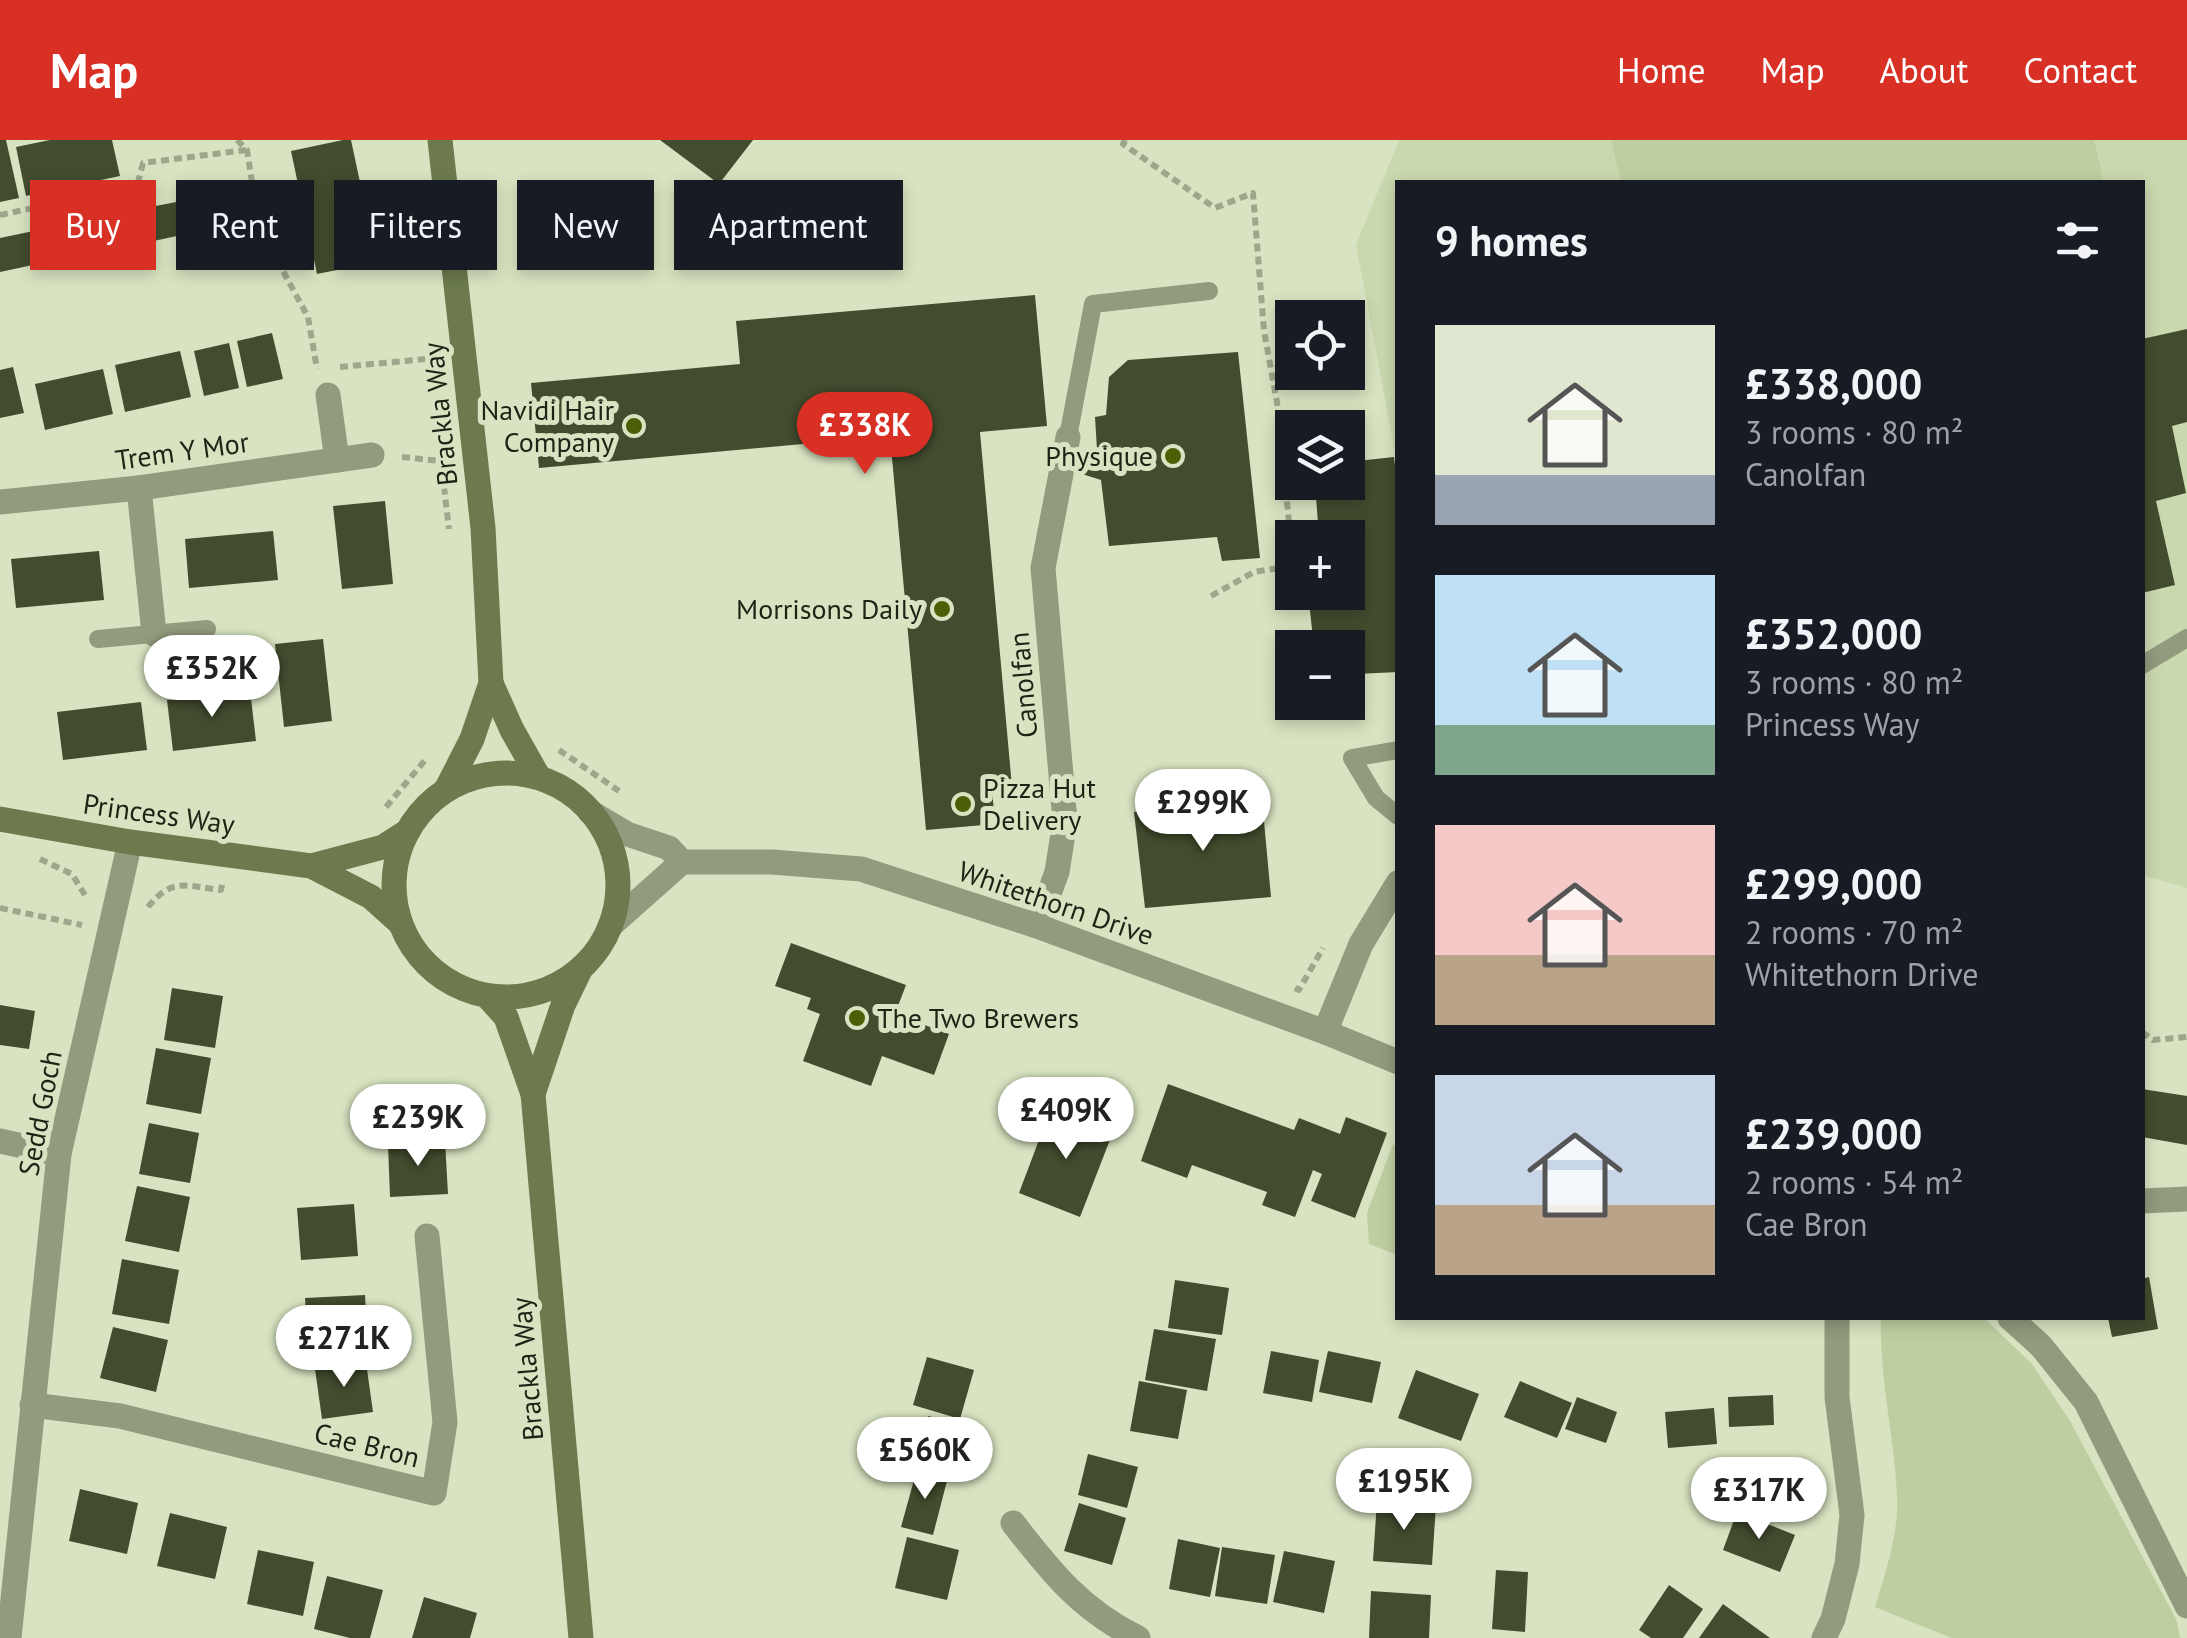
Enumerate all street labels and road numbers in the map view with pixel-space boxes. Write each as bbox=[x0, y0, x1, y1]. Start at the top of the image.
street label: Brackla Way bbox=[414, 341, 465, 487]
street label: Trem Y Mor bbox=[113, 423, 252, 478]
street label: Canolfan bbox=[999, 631, 1046, 739]
street label: Princess Way bbox=[81, 785, 237, 842]
street label: Whitethorn Drive bbox=[954, 852, 1159, 953]
street label: Sedd Goch bbox=[9, 1047, 70, 1179]
street label: Brackla Way bbox=[502, 1296, 551, 1442]
street label: Cae Bron bbox=[311, 1414, 424, 1475]

